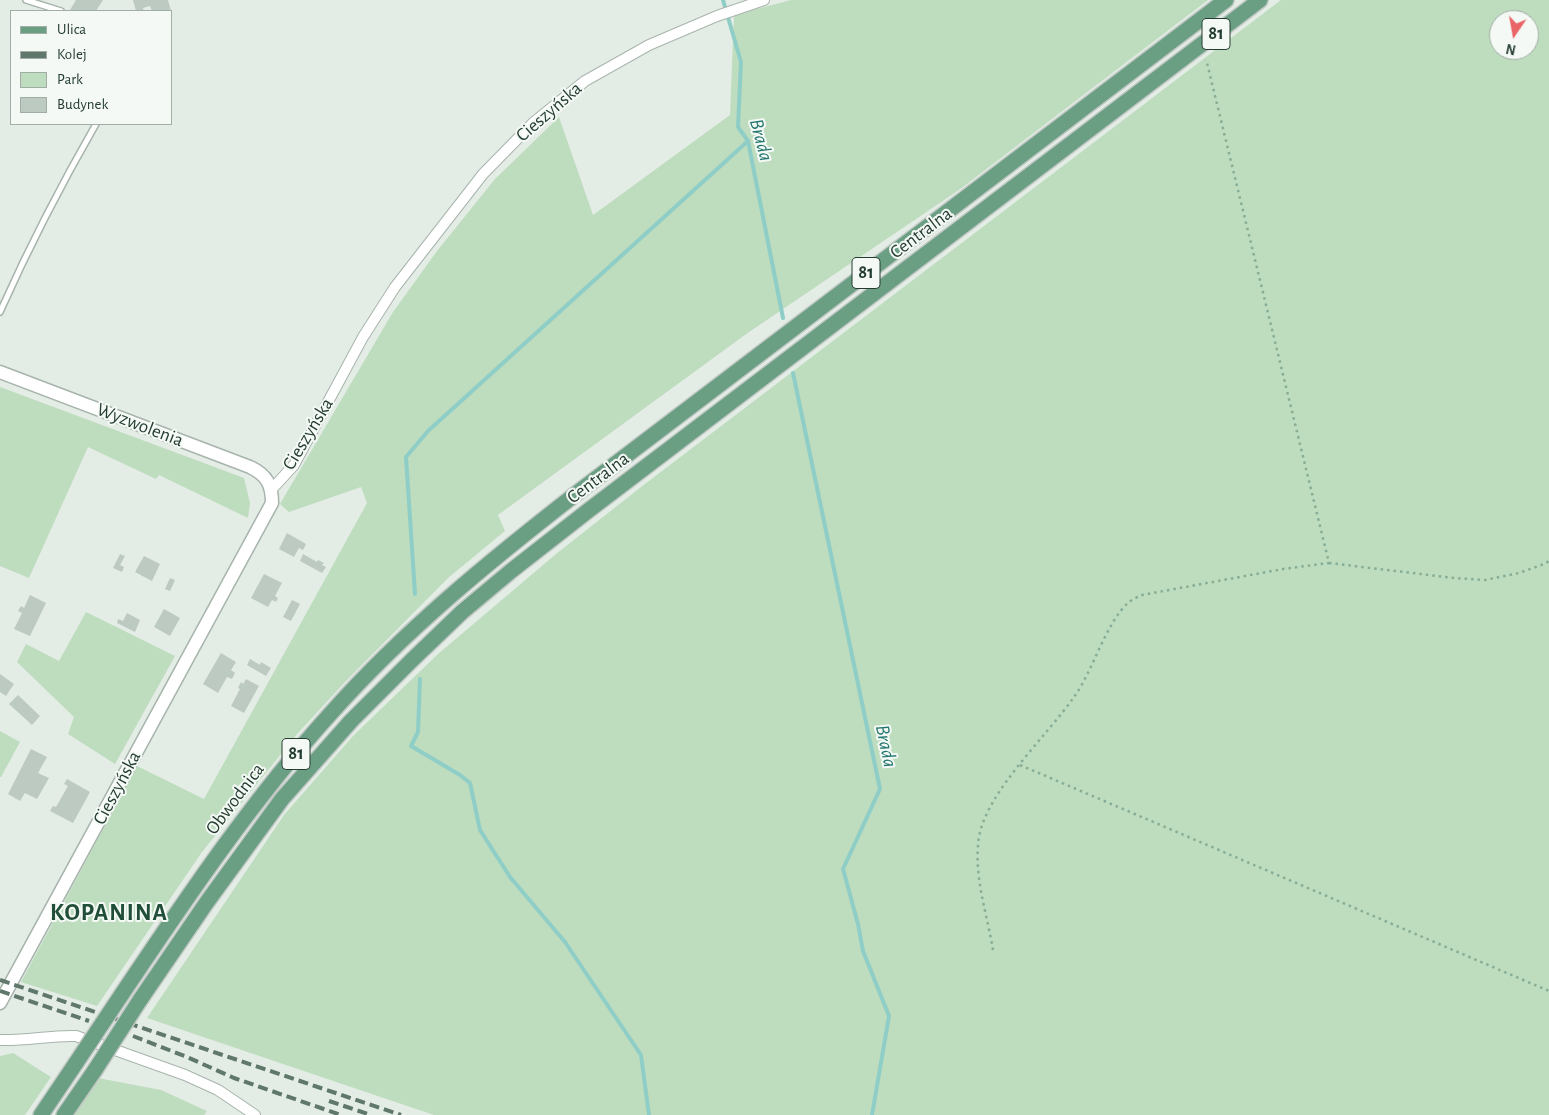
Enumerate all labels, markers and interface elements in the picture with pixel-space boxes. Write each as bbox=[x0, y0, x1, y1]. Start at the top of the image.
legend bbox=[10, 10, 172, 125]
north arrow bbox=[1489, 10, 1539, 60]
road number: 81 bbox=[1202, 18, 1230, 50]
text: Ulica bbox=[57, 22, 86, 37]
text: N bbox=[1505, 41, 1517, 57]
text: Kolej bbox=[57, 47, 87, 62]
text: Park bbox=[57, 72, 83, 87]
street label: Cieszyńska bbox=[511, 77, 587, 147]
text: Budynek bbox=[57, 97, 108, 112]
water label: Brada bbox=[744, 116, 778, 164]
street label: Centralna bbox=[885, 202, 957, 264]
road number: 81 bbox=[852, 258, 880, 288]
street label: Cieszyńska bbox=[278, 394, 338, 474]
street label: Wyzwolenia bbox=[93, 398, 187, 452]
street label: Centralna bbox=[562, 447, 634, 509]
water label: Brada bbox=[870, 723, 902, 769]
road number: 81 bbox=[282, 739, 310, 770]
street label: Cieszyńska bbox=[88, 747, 146, 829]
street label: Obwodnica bbox=[201, 759, 269, 839]
district label: KOPANINA bbox=[49, 899, 169, 927]

